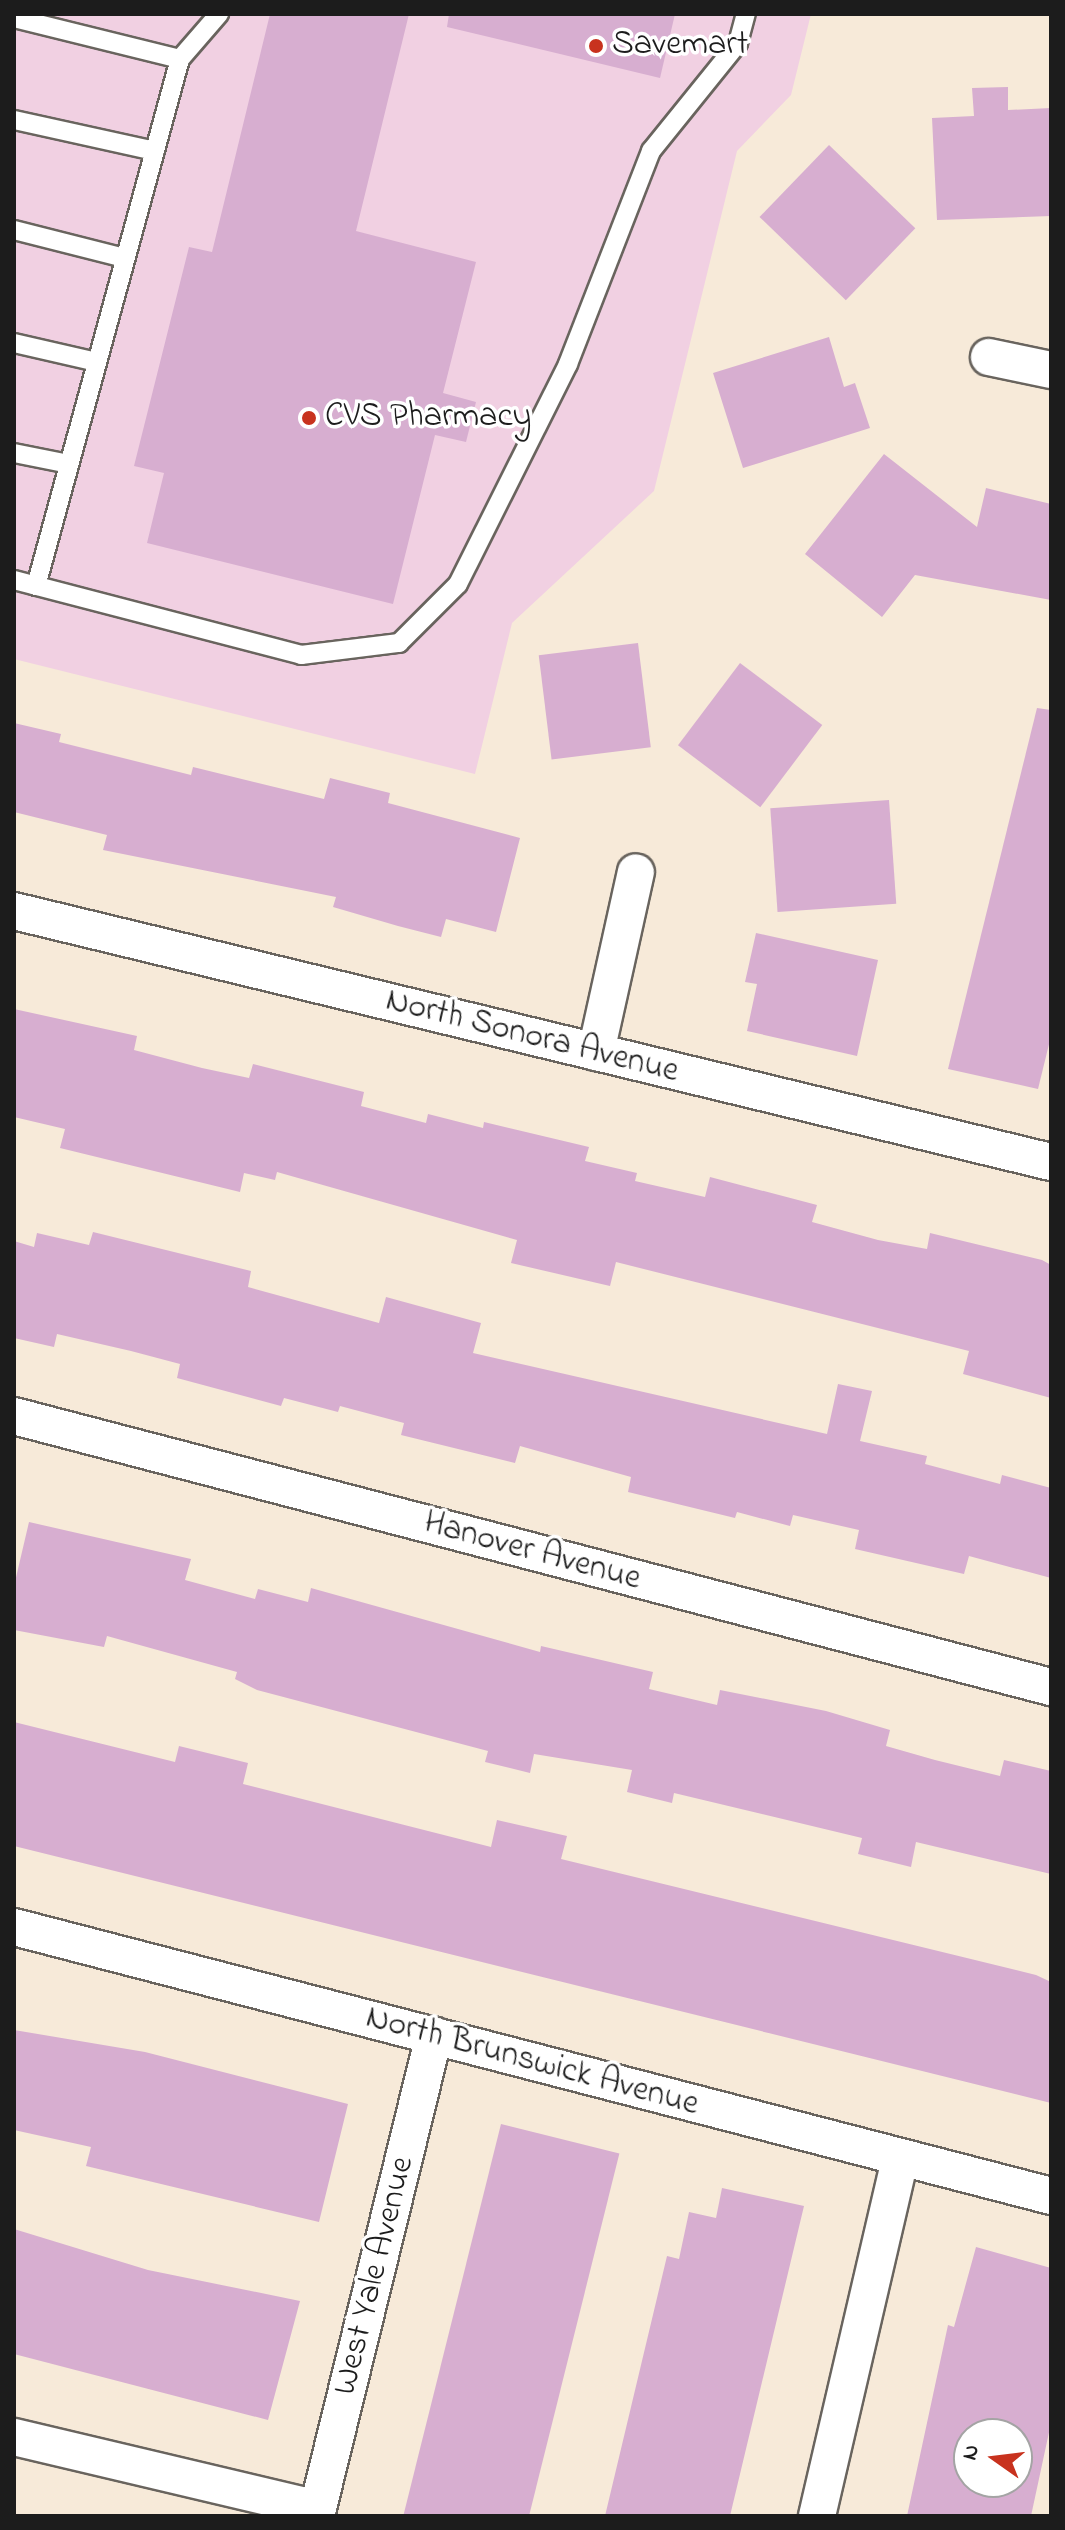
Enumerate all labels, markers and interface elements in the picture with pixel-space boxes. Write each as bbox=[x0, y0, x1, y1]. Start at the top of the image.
place label: Savemart bbox=[612, 26, 748, 66]
marker: Savemart bbox=[587, 37, 605, 55]
place label: CVS Pharmacy bbox=[325, 398, 531, 438]
marker: CVS Pharmacy bbox=[300, 409, 318, 427]
street label: North Sonora Avenue bbox=[381, 981, 683, 1093]
street label: Hanover Avenue bbox=[419, 1503, 645, 1601]
street label: North Brunswick Avenue bbox=[361, 1998, 703, 2126]
street label: West Yale Avenue bbox=[326, 2153, 424, 2399]
north arrow bbox=[953, 2418, 1033, 2498]
text: N bbox=[954, 2442, 989, 2464]

